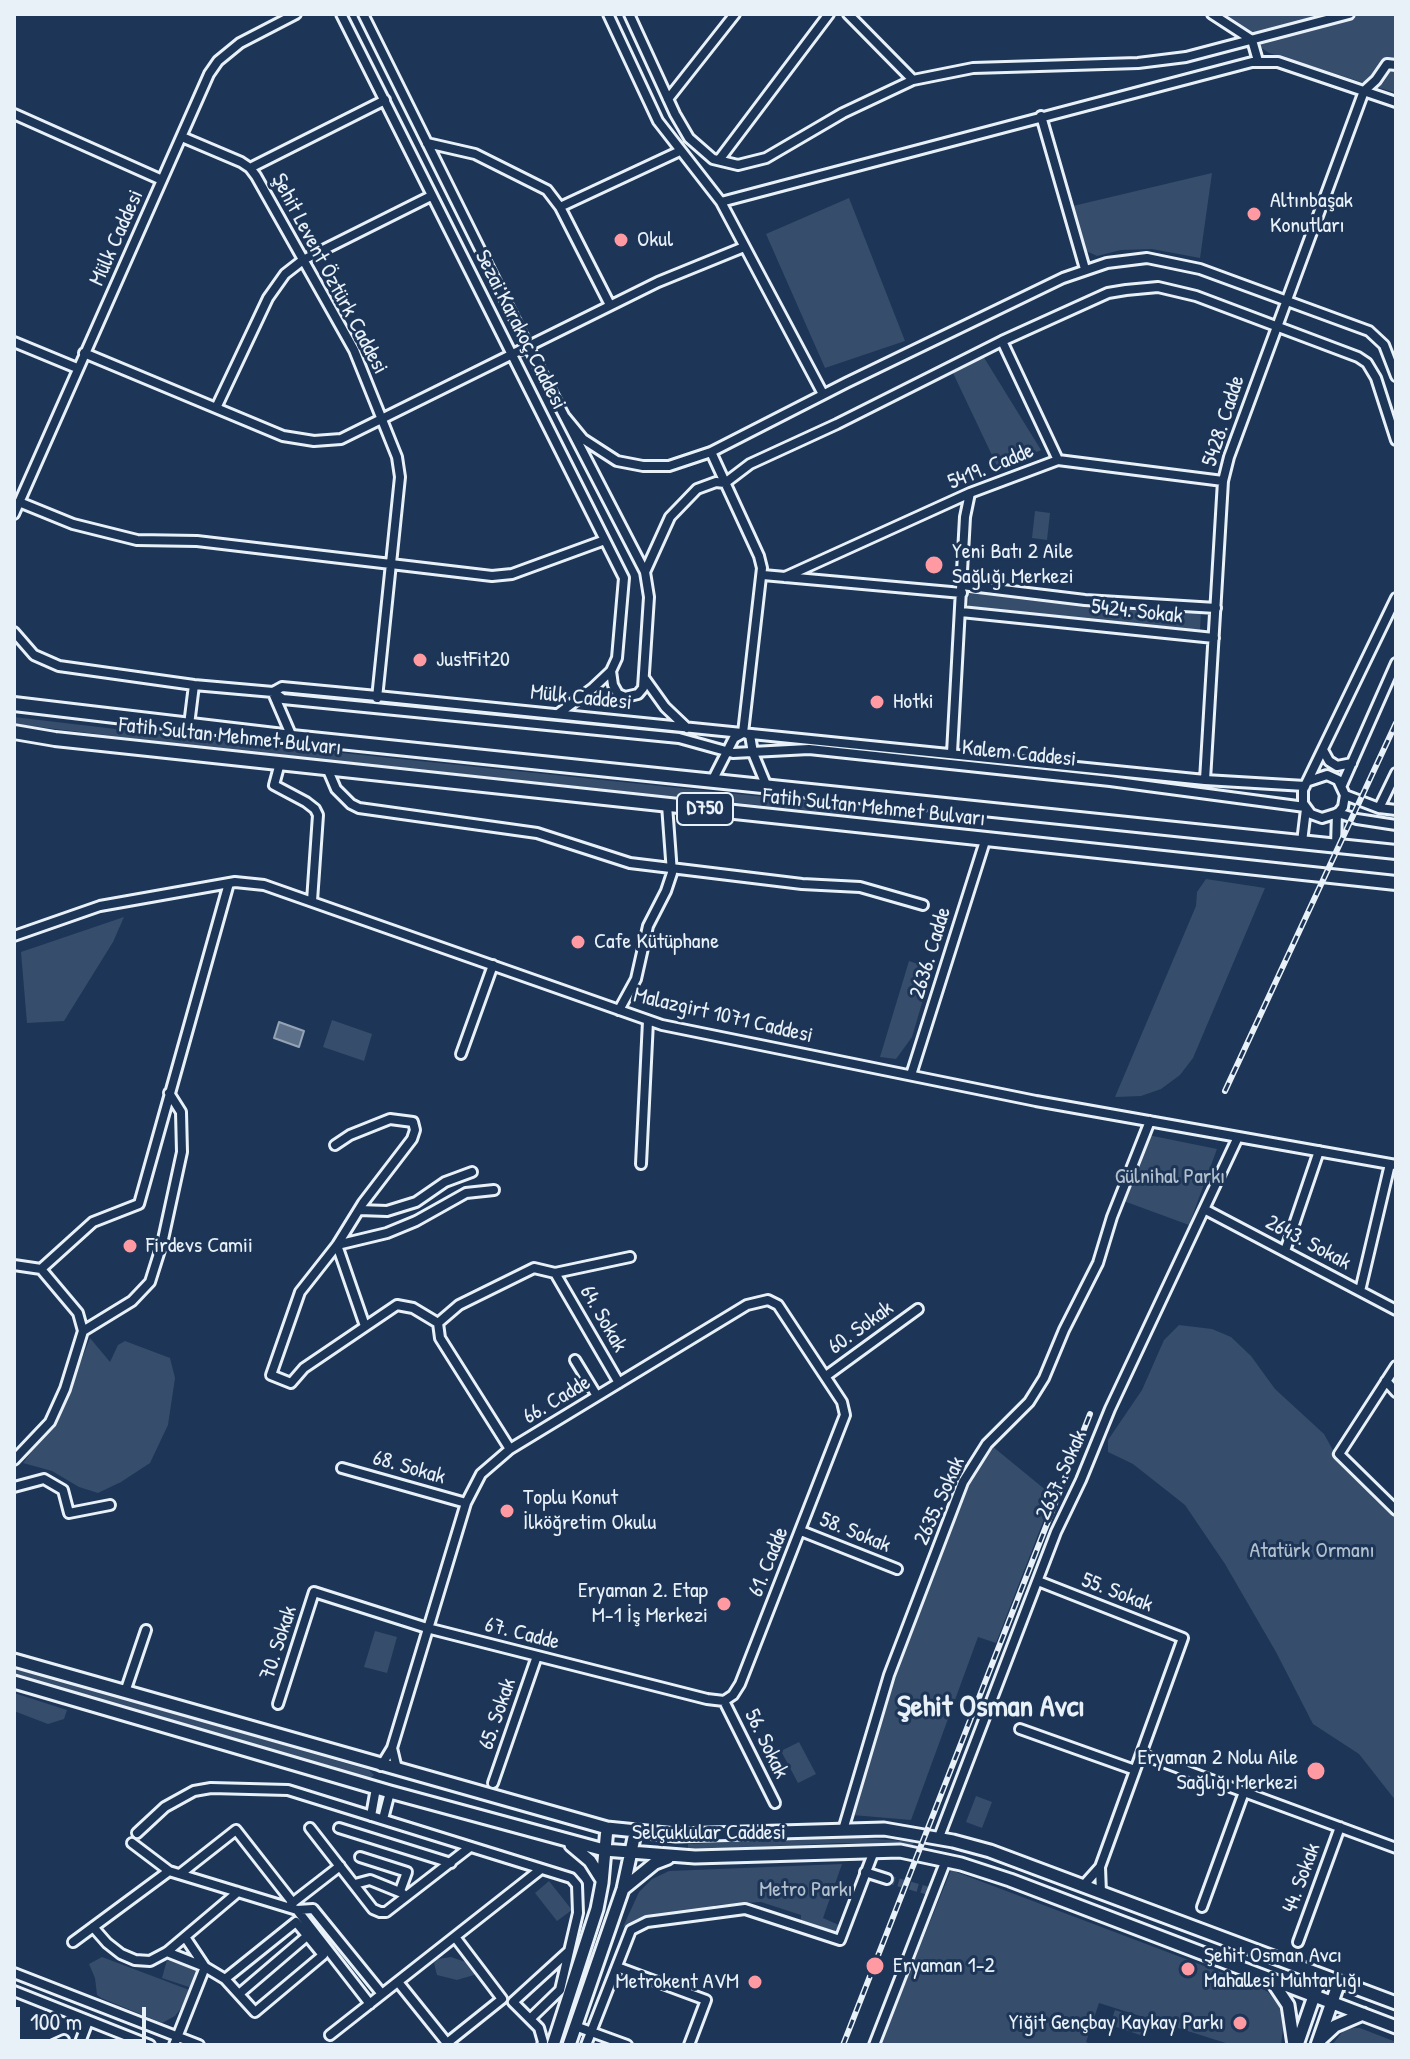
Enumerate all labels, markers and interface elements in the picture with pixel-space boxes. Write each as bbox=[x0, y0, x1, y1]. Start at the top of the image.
street label: Şehit Levent Öztürk Caddesi bbox=[265, 169, 393, 379]
street label: Mülk Caddesi bbox=[84, 186, 150, 290]
place label: Altınbaşak Konutları bbox=[1270, 188, 1353, 240]
marker: Altınbaşak Konutları bbox=[1245, 205, 1263, 223]
place label: Okul bbox=[637, 227, 673, 253]
marker: Okul bbox=[612, 231, 630, 249]
street label: Sezai Karakoç Caddesi bbox=[468, 246, 572, 414]
street label: 5428. Cadde bbox=[1197, 372, 1251, 470]
street label: 5419. Cadde bbox=[944, 438, 1038, 496]
place label: Yeni Batı 2 Aile Sağlığı Merkezi bbox=[952, 539, 1074, 590]
marker: Yeni Batı 2 Aile Sağlığı Merkezi bbox=[923, 554, 945, 576]
street label: 5424. Sokak bbox=[1090, 594, 1184, 630]
place label: JustFit20 bbox=[436, 647, 510, 673]
marker: JustFit20 bbox=[411, 651, 429, 669]
street label: Mülk Caddesi bbox=[529, 680, 633, 716]
place label: Hotki bbox=[893, 689, 934, 715]
marker: Hotki bbox=[868, 693, 886, 711]
street label: Fatih Sultan Mehmet Bulvarı bbox=[117, 712, 343, 762]
street label: Kalem Caddesi bbox=[961, 735, 1077, 773]
street label: Fatih Sultan Mehmet Bulvarı bbox=[761, 783, 987, 833]
road number: D750 bbox=[677, 793, 733, 825]
street label: 2636. Cadde bbox=[905, 904, 957, 1002]
place label: Cafe Kütüphane bbox=[594, 929, 719, 955]
marker: Cafe Kütüphane bbox=[569, 933, 587, 951]
street label: Malazgirt 1071 Caddesi bbox=[631, 983, 815, 1049]
park label: Gülnihal Parkı bbox=[1115, 1164, 1225, 1190]
street label: 2643. Sokak bbox=[1261, 1210, 1355, 1276]
place label: Firdevs Camii bbox=[146, 1233, 253, 1259]
marker: Firdevs Camii bbox=[121, 1237, 139, 1255]
street label: 64. Sokak bbox=[573, 1281, 633, 1357]
street label: 60. Sokak bbox=[823, 1295, 899, 1361]
street label: 66. Cadde bbox=[519, 1370, 595, 1430]
street label: 2637. Sokak bbox=[1031, 1426, 1093, 1524]
street label: 68. Sokak bbox=[370, 1445, 448, 1491]
street label: 2635. Sokak bbox=[909, 1453, 971, 1549]
place label: Toplu Konut İlköğretim Okulu bbox=[523, 1485, 656, 1536]
marker: Toplu Konut İlköğretim Okulu bbox=[498, 1502, 516, 1520]
street label: 58. Sokak bbox=[816, 1507, 894, 1559]
street label: 61. Cadde bbox=[743, 1523, 795, 1601]
park label: Atatürk Ormanı bbox=[1249, 1538, 1375, 1564]
street label: 55. Sokak bbox=[1078, 1567, 1156, 1619]
place label: Eryaman 2. Etap M-1 İş Merkezi bbox=[578, 1578, 708, 1630]
marker: Eryaman 2. Etap M-1 İş Merkezi bbox=[715, 1595, 733, 1613]
street label: 70. Sokak bbox=[255, 1603, 303, 1683]
street label: 67. Cadde bbox=[482, 1612, 562, 1656]
street label: 65. Sokak bbox=[474, 1675, 522, 1753]
district label: Şehit Osman Avcı bbox=[897, 1690, 1085, 1726]
street label: 56. Sokak bbox=[738, 1705, 794, 1783]
place label: Eryaman 2 Nolu Aile Sağlığı Merkezi bbox=[1137, 1745, 1298, 1796]
marker: Eryaman 2 Nolu Aile Sağlığı Merkezi bbox=[1305, 1760, 1327, 1782]
street label: Selçuklular Caddesi bbox=[632, 1820, 786, 1846]
street label: 44. Sokak bbox=[1277, 1840, 1327, 1916]
park label: Metro Parkı bbox=[759, 1877, 853, 1903]
place label: Şehit Osman Avcı Mahallesi Muhtarlığı bbox=[1204, 1943, 1362, 1994]
place label: Eryaman 1-2 bbox=[893, 1953, 995, 1979]
marker: Eryaman 1-2 bbox=[864, 1955, 886, 1977]
marker: Şehit Osman Avcı Mahallesi Muhtarlığı bbox=[1179, 1960, 1197, 1978]
place label: Metrokent AVM bbox=[616, 1969, 739, 1995]
marker: Metrokent AVM bbox=[746, 1973, 764, 1991]
scale bar bbox=[20, 1991, 150, 2041]
text: 100 m bbox=[30, 2005, 82, 2037]
place label: Yiğit Gençbay Kaykay Parkı bbox=[1009, 2010, 1224, 2036]
marker: Yiğit Gençbay Kaykay Parkı bbox=[1231, 2014, 1249, 2032]

